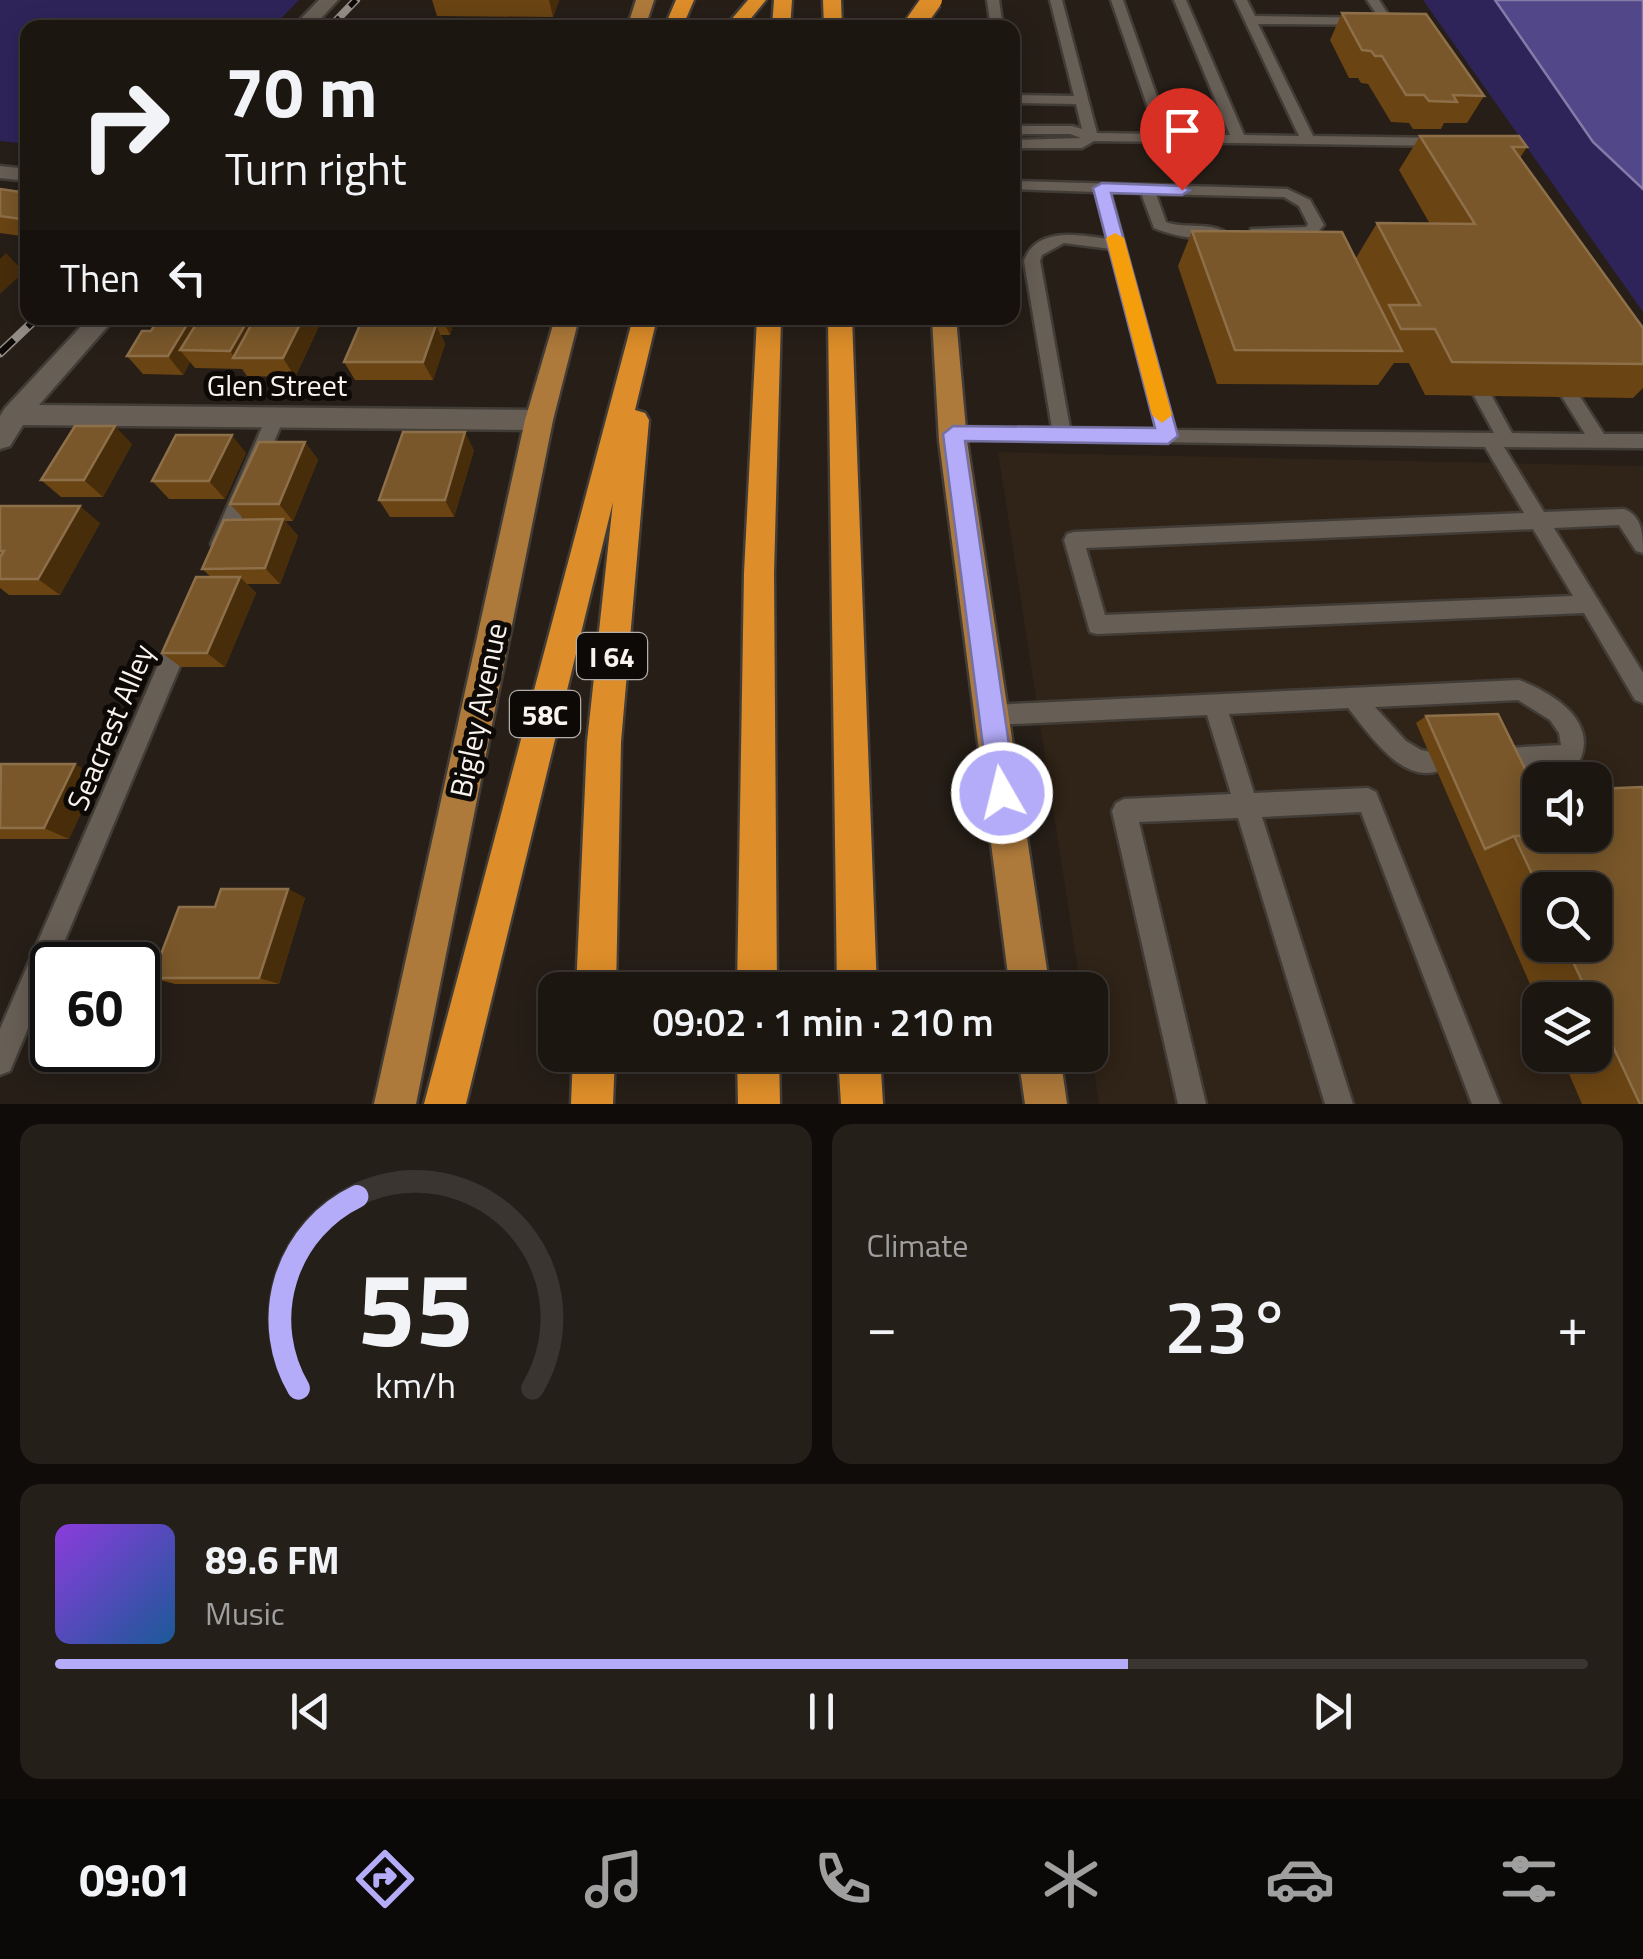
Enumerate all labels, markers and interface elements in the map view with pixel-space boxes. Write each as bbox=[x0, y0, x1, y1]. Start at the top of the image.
text: 70 m bbox=[225, 38, 378, 144]
icon: right bbox=[60, 60, 190, 190]
pin bbox=[1140, 88, 1225, 191]
icon: arrive bbox=[1155, 103, 1210, 158]
text: Turn right bbox=[225, 134, 407, 202]
text: Then bbox=[60, 249, 140, 307]
icon: left bbox=[160, 250, 215, 305]
street label: Glen Street bbox=[207, 362, 348, 408]
street label: Bigley Avenue bbox=[437, 619, 519, 801]
road number: I 64 bbox=[577, 633, 647, 679]
street label: Seacrest Alley bbox=[54, 637, 166, 817]
road number: 58C bbox=[510, 691, 580, 737]
position arrow bbox=[950, 741, 1054, 845]
map controls bbox=[1522, 762, 1612, 1072]
button: sound bbox=[1522, 762, 1612, 852]
button: search bbox=[1522, 872, 1612, 962]
speed limit sign: 60 bbox=[30, 942, 160, 1072]
button: layers bbox=[1522, 982, 1612, 1072]
text: 09:02 · 1 min · 210 m bbox=[652, 993, 994, 1051]
text: Climate bbox=[867, 1221, 968, 1269]
text: 55 bbox=[358, 1228, 474, 1386]
text: 23° bbox=[1164, 1268, 1290, 1382]
text: − bbox=[867, 1284, 897, 1367]
text: + bbox=[1557, 1284, 1588, 1367]
text: km/h bbox=[375, 1357, 456, 1412]
text: 89.6 FM bbox=[205, 1531, 340, 1589]
text: Music bbox=[205, 1589, 285, 1637]
icon: previous bbox=[283, 1684, 338, 1739]
icon: pause bbox=[794, 1684, 849, 1739]
icon: next bbox=[1305, 1684, 1360, 1739]
icon: directions bbox=[350, 1844, 420, 1914]
icon: music bbox=[579, 1844, 649, 1914]
icon: phone bbox=[808, 1844, 878, 1914]
icon: climate bbox=[1036, 1844, 1106, 1914]
icon: car bbox=[1265, 1844, 1335, 1914]
icon: filters bbox=[1494, 1844, 1564, 1914]
text: 09:01 bbox=[79, 1845, 192, 1913]

